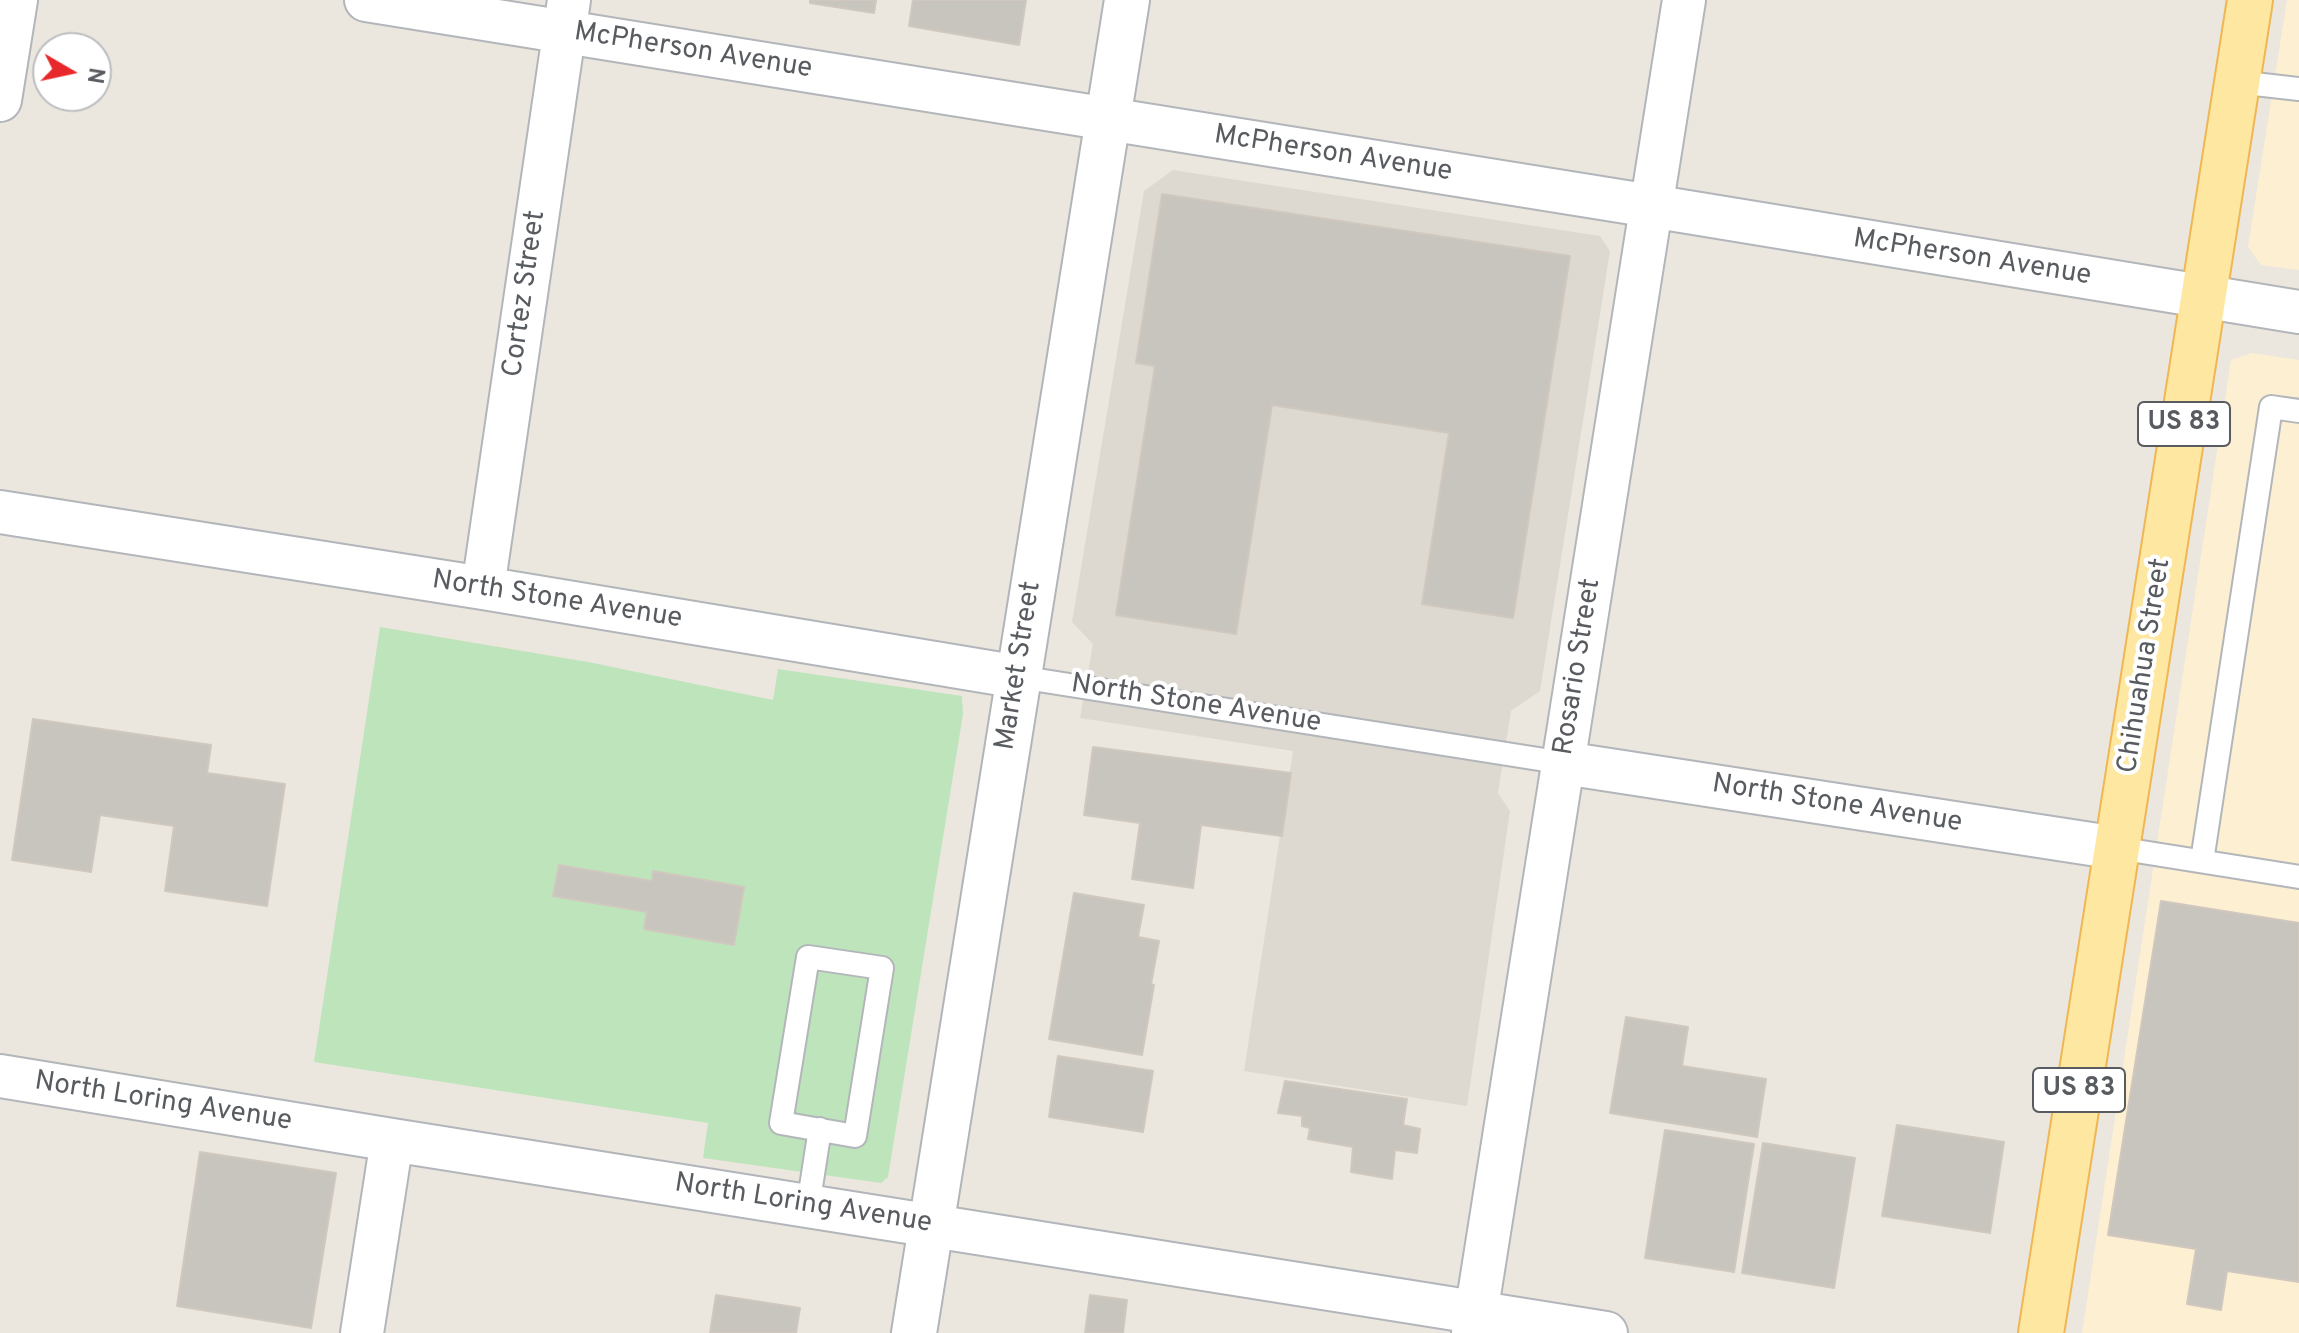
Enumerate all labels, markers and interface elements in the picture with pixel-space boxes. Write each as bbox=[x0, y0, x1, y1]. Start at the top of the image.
street label: McPherson Avenue bbox=[572, 17, 814, 87]
north arrow bbox=[32, 32, 112, 112]
text: N bbox=[80, 66, 109, 85]
street label: McPherson Avenue bbox=[1212, 120, 1454, 190]
street label: Cortez Street bbox=[498, 209, 554, 379]
street label: McPherson Avenue bbox=[1851, 224, 2093, 294]
road number: US 83 bbox=[2138, 402, 2230, 446]
street label: Chihuahua Street bbox=[2112, 556, 2180, 776]
street label: North Stone Avenue bbox=[430, 565, 684, 637]
street label: Rosario Street bbox=[1548, 576, 1610, 758]
street label: Market Street bbox=[990, 579, 1050, 753]
street label: North Stone Avenue bbox=[1069, 669, 1323, 741]
street label: North Stone Avenue bbox=[1710, 769, 1964, 841]
street label: North Loring Avenue bbox=[32, 1066, 294, 1140]
road number: US 83 bbox=[2033, 1068, 2125, 1112]
street label: North Loring Avenue bbox=[672, 1168, 934, 1242]

